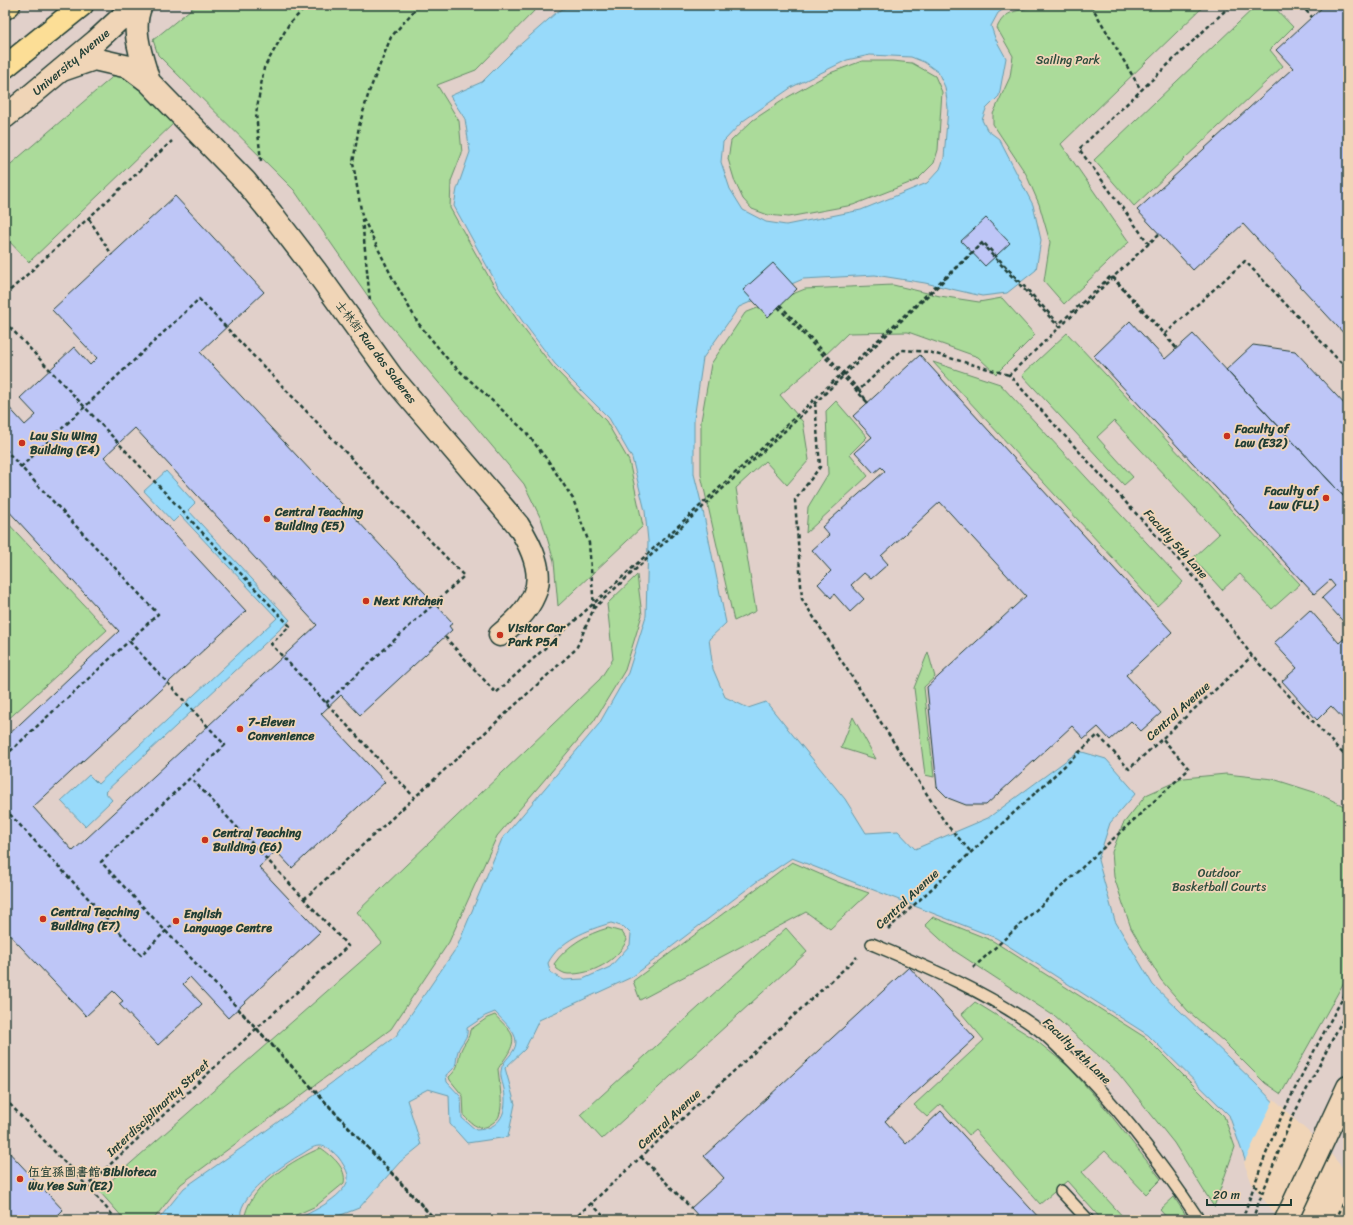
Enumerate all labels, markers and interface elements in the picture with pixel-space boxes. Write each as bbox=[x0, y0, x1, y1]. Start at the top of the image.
street label: University Avenue bbox=[27, 23, 115, 101]
park label: Sailing Park bbox=[1036, 49, 1101, 71]
street label: 士林街 Rua dos Saberes bbox=[330, 295, 423, 409]
place label: Faculty of Law (E32) bbox=[1234, 418, 1291, 454]
place label: Lau Siu Wing Building (E4) bbox=[30, 425, 99, 461]
marker: Faculty of Law (E32) bbox=[1222, 431, 1232, 441]
marker: Lau Siu Wing Building (E4) bbox=[17, 438, 27, 448]
place label: Faculty of Law (FLL) bbox=[1263, 480, 1320, 516]
marker: Faculty of Law (FLL) bbox=[1321, 493, 1331, 503]
place label: Central Teaching Building (E5) bbox=[274, 501, 364, 537]
street label: Faculty 5th Lane bbox=[1138, 504, 1214, 584]
marker: Central Teaching Building (E5) bbox=[262, 514, 272, 524]
place label: Next Kitchen bbox=[373, 590, 443, 612]
marker: Next Kitchen bbox=[361, 596, 371, 606]
place label: Visitor Car Park P5A bbox=[508, 617, 566, 653]
marker: Visitor Car Park P5A bbox=[495, 630, 505, 640]
street label: Central Avenue bbox=[1140, 676, 1216, 746]
place label: 7-Eleven Convenience bbox=[247, 711, 315, 747]
marker: 7-Eleven Convenience bbox=[235, 724, 245, 734]
place label: Central Teaching Building (E6) bbox=[212, 822, 302, 858]
marker: Central Teaching Building (E6) bbox=[200, 835, 210, 845]
park label: Outdoor Basketball Courts bbox=[1172, 862, 1266, 898]
street label: Central Avenue bbox=[870, 863, 944, 935]
place label: Central Teaching Building (E7) bbox=[50, 901, 140, 937]
place label: English Language Centre bbox=[184, 903, 272, 939]
marker: Central Teaching Building (E7) bbox=[38, 914, 48, 924]
marker: English Language Centre bbox=[171, 916, 181, 926]
street label: Faculty 4th Lane bbox=[1037, 1012, 1117, 1090]
street label: Interdisciplinarity Street bbox=[100, 1053, 216, 1163]
street label: Central Avenue bbox=[632, 1083, 706, 1155]
place label: 伍宜孫圖書館 Biblioteca Wu Yee Sun (E2) bbox=[28, 1161, 157, 1197]
marker: 伍宜孫圖書館 Biblioteca Wu Yee Sun (E2) bbox=[15, 1174, 25, 1184]
scale bar bbox=[1207, 1181, 1291, 1207]
text: 20 m bbox=[1213, 1184, 1240, 1206]

